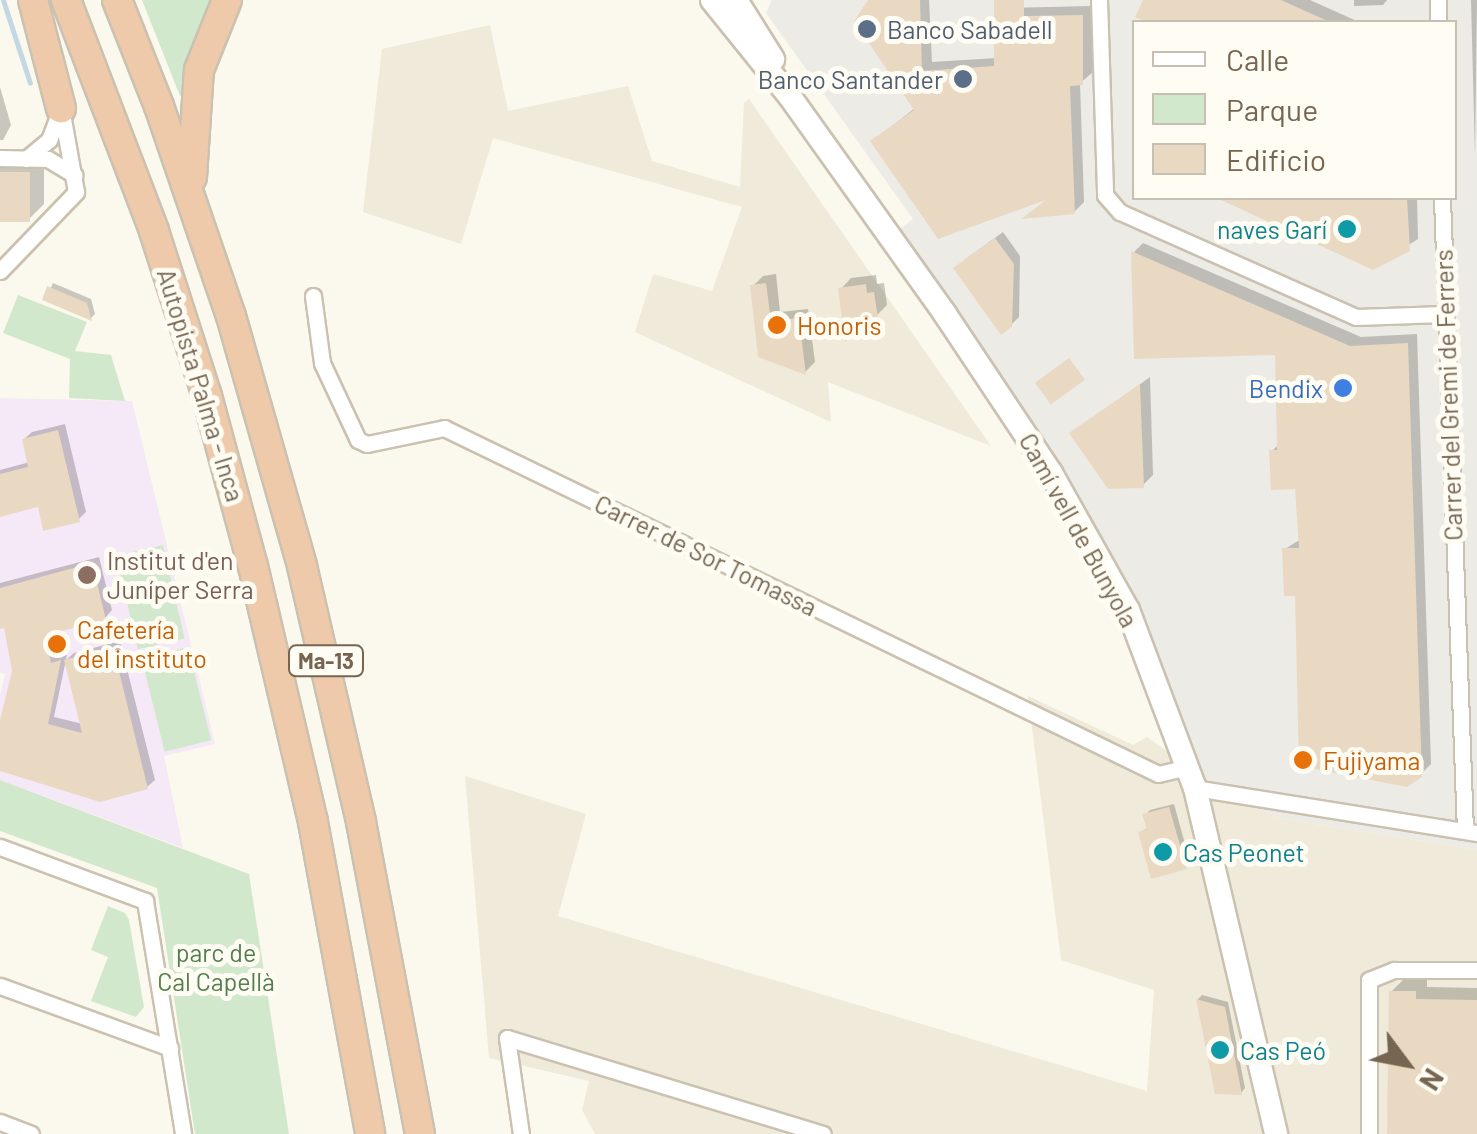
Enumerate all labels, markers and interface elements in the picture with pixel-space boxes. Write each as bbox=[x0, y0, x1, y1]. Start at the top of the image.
place label: Banco Sabadell bbox=[887, 14, 1052, 44]
marker: Banco Sabadell bbox=[856, 18, 878, 40]
legend bbox=[1132, 20, 1457, 200]
text: Calle bbox=[1226, 41, 1289, 77]
place label: Banco Santander bbox=[758, 64, 943, 94]
marker: Banco Santander bbox=[952, 68, 974, 90]
text: Parque bbox=[1226, 91, 1318, 127]
text: Edificio bbox=[1226, 141, 1326, 177]
place label: naves Garí bbox=[1217, 214, 1327, 244]
marker: naves Garí bbox=[1336, 218, 1358, 240]
street label: Carrer del Gremi de Ferrers bbox=[1428, 249, 1468, 541]
street label: Autopista Palma - Inca bbox=[151, 265, 251, 505]
place label: Honoris bbox=[797, 310, 881, 340]
marker: Honoris bbox=[766, 314, 788, 336]
place label: Bendix bbox=[1249, 373, 1323, 403]
marker: Bendix bbox=[1332, 377, 1354, 399]
street label: Camí vell de Bunyola bbox=[1013, 428, 1145, 632]
street label: Carrer de Sor Tomassa bbox=[590, 488, 822, 622]
place label: Institut d'en Juníper Serra bbox=[107, 546, 253, 605]
marker: Institut d'en Juníper Serra bbox=[76, 564, 98, 586]
place label: Cafetería del instituto bbox=[77, 615, 207, 674]
marker: Cafetería del instituto bbox=[46, 633, 68, 655]
road number: Ma-13 bbox=[286, 644, 366, 678]
place label: Fujiyama bbox=[1323, 745, 1420, 775]
marker: Fujiyama bbox=[1292, 749, 1314, 771]
place label: Cas Peonet bbox=[1183, 837, 1305, 867]
marker: Cas Peonet bbox=[1152, 841, 1174, 863]
park label: parc de Cal Capellà bbox=[157, 938, 275, 997]
north arrow bbox=[1357, 1014, 1457, 1114]
place label: Cas Peó bbox=[1240, 1035, 1326, 1065]
marker: Cas Peó bbox=[1209, 1039, 1231, 1061]
text: N bbox=[1413, 1063, 1452, 1097]

